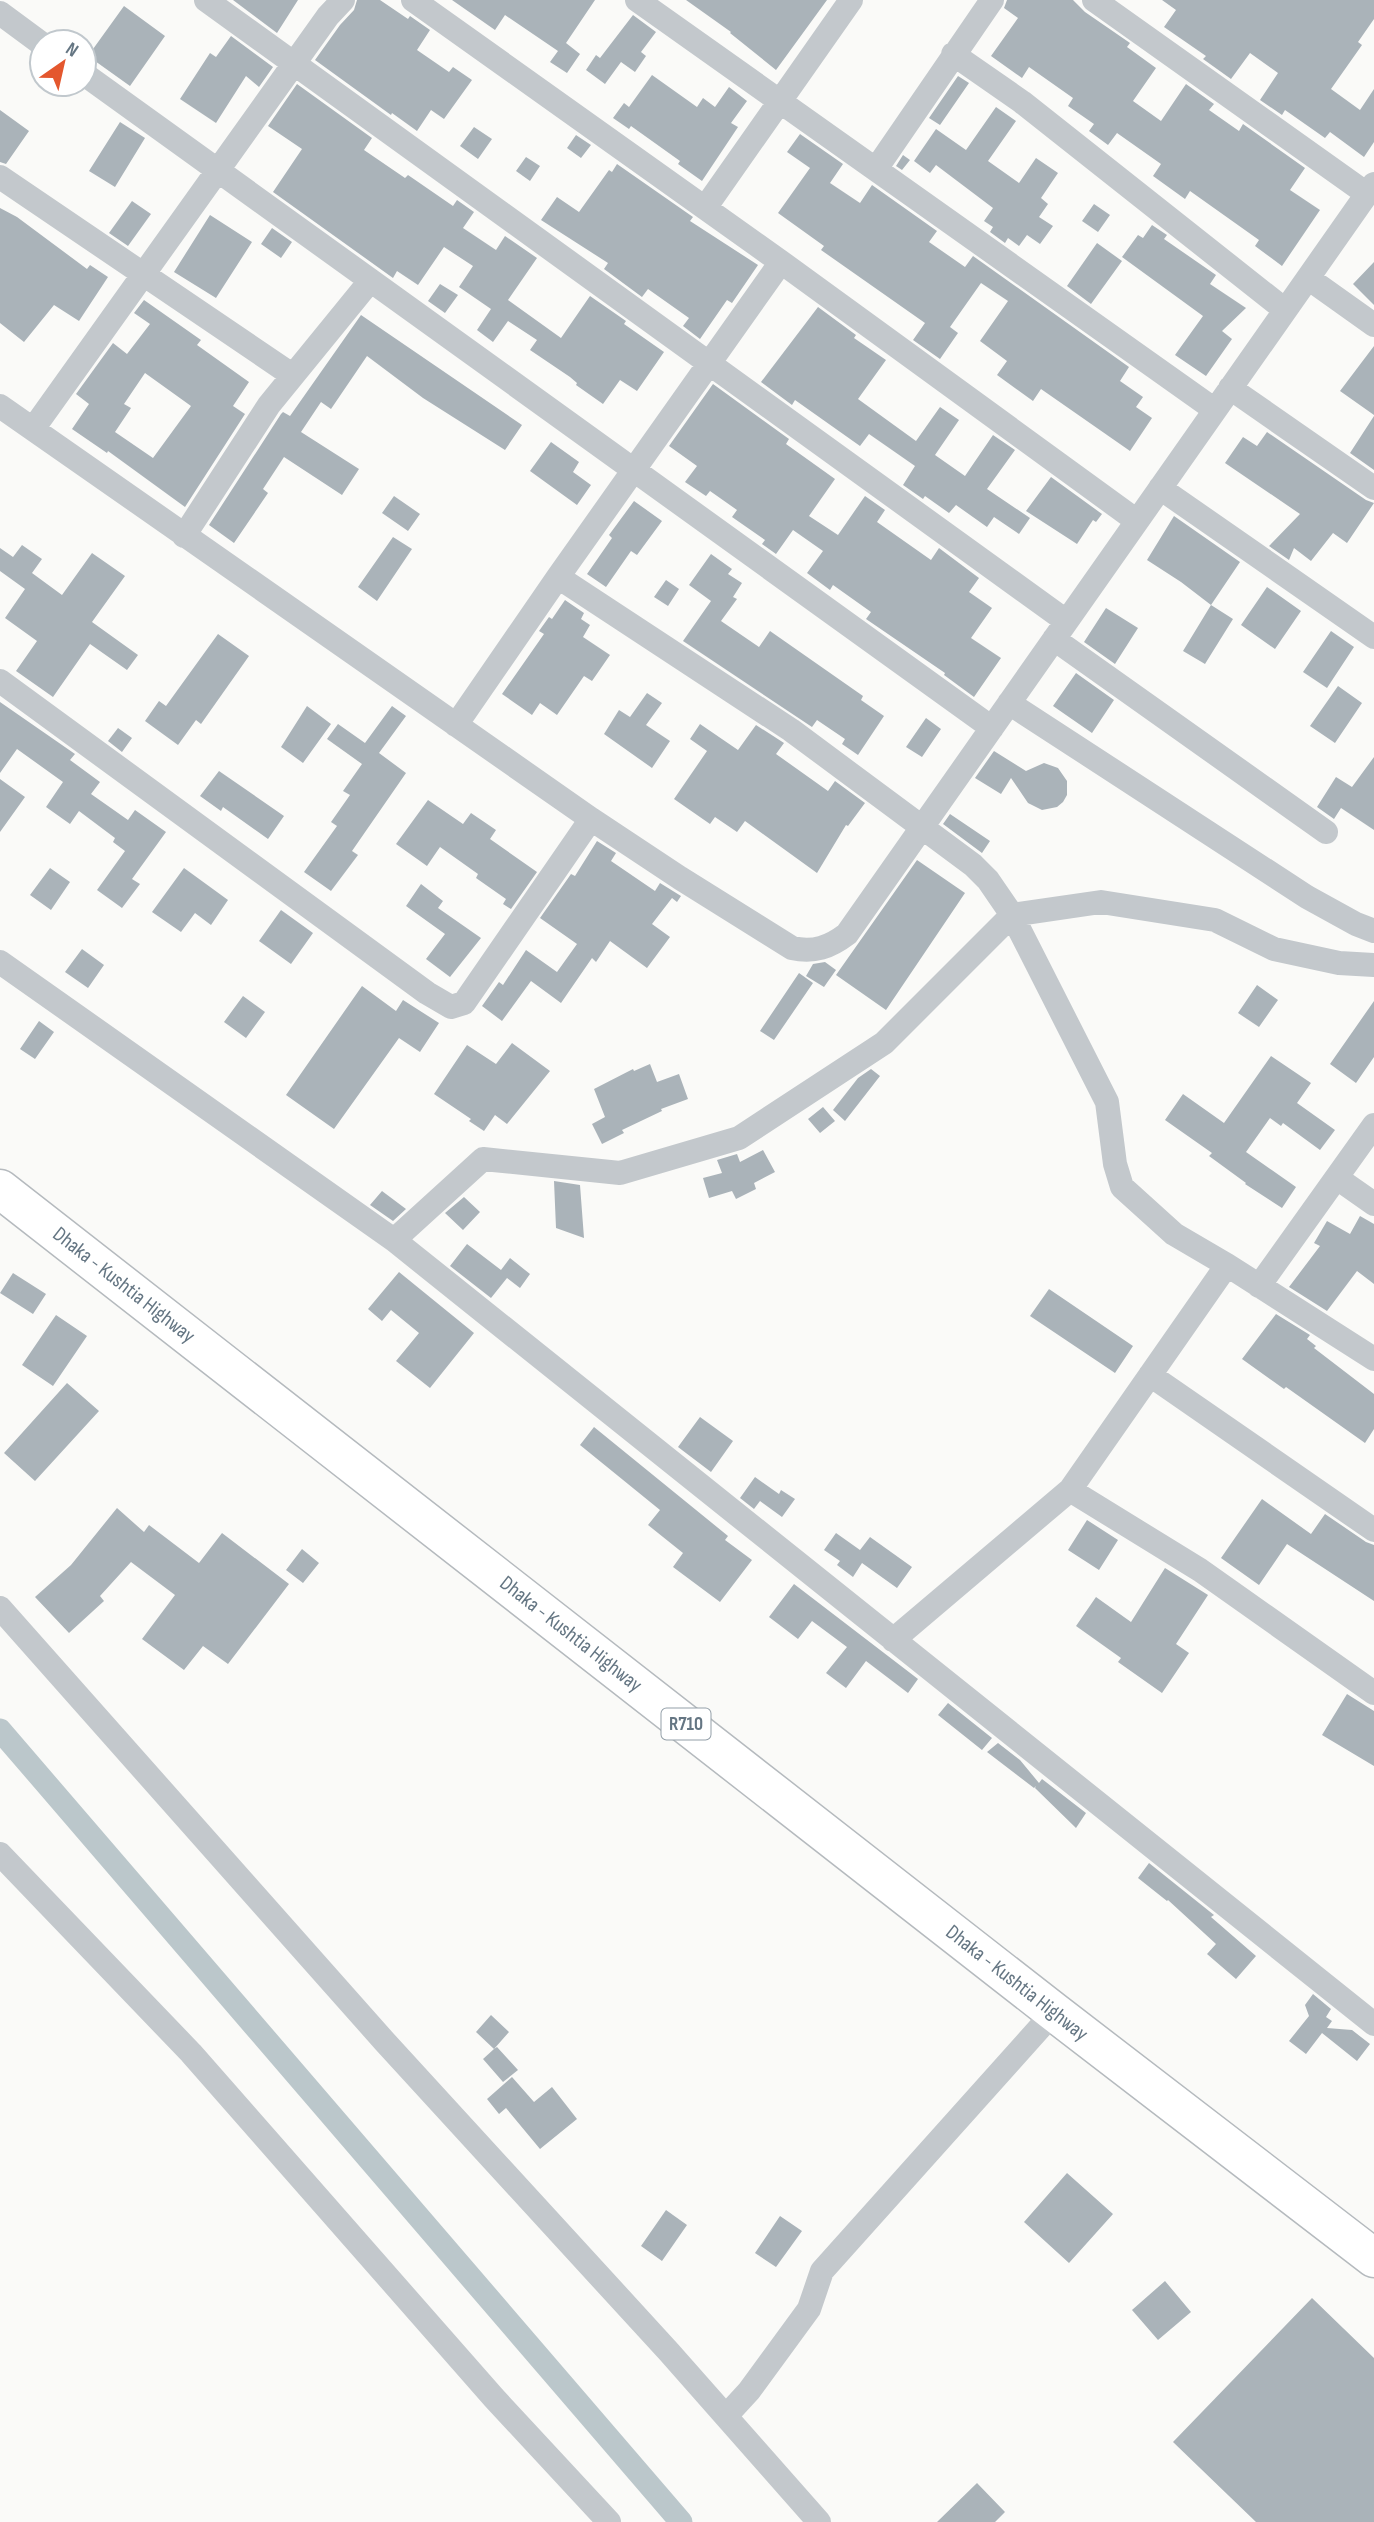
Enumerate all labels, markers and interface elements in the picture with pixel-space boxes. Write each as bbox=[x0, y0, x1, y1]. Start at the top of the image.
north arrow bbox=[28, 28, 98, 98]
text: N bbox=[61, 38, 82, 63]
street label: Dhaka - Kushtia Highway bbox=[48, 1222, 200, 1348]
street label: Dhaka - Kushtia Highway bbox=[495, 1571, 647, 1697]
road number: R710 bbox=[662, 1708, 710, 1740]
street label: Dhaka - Kushtia Highway bbox=[941, 1920, 1093, 2046]

